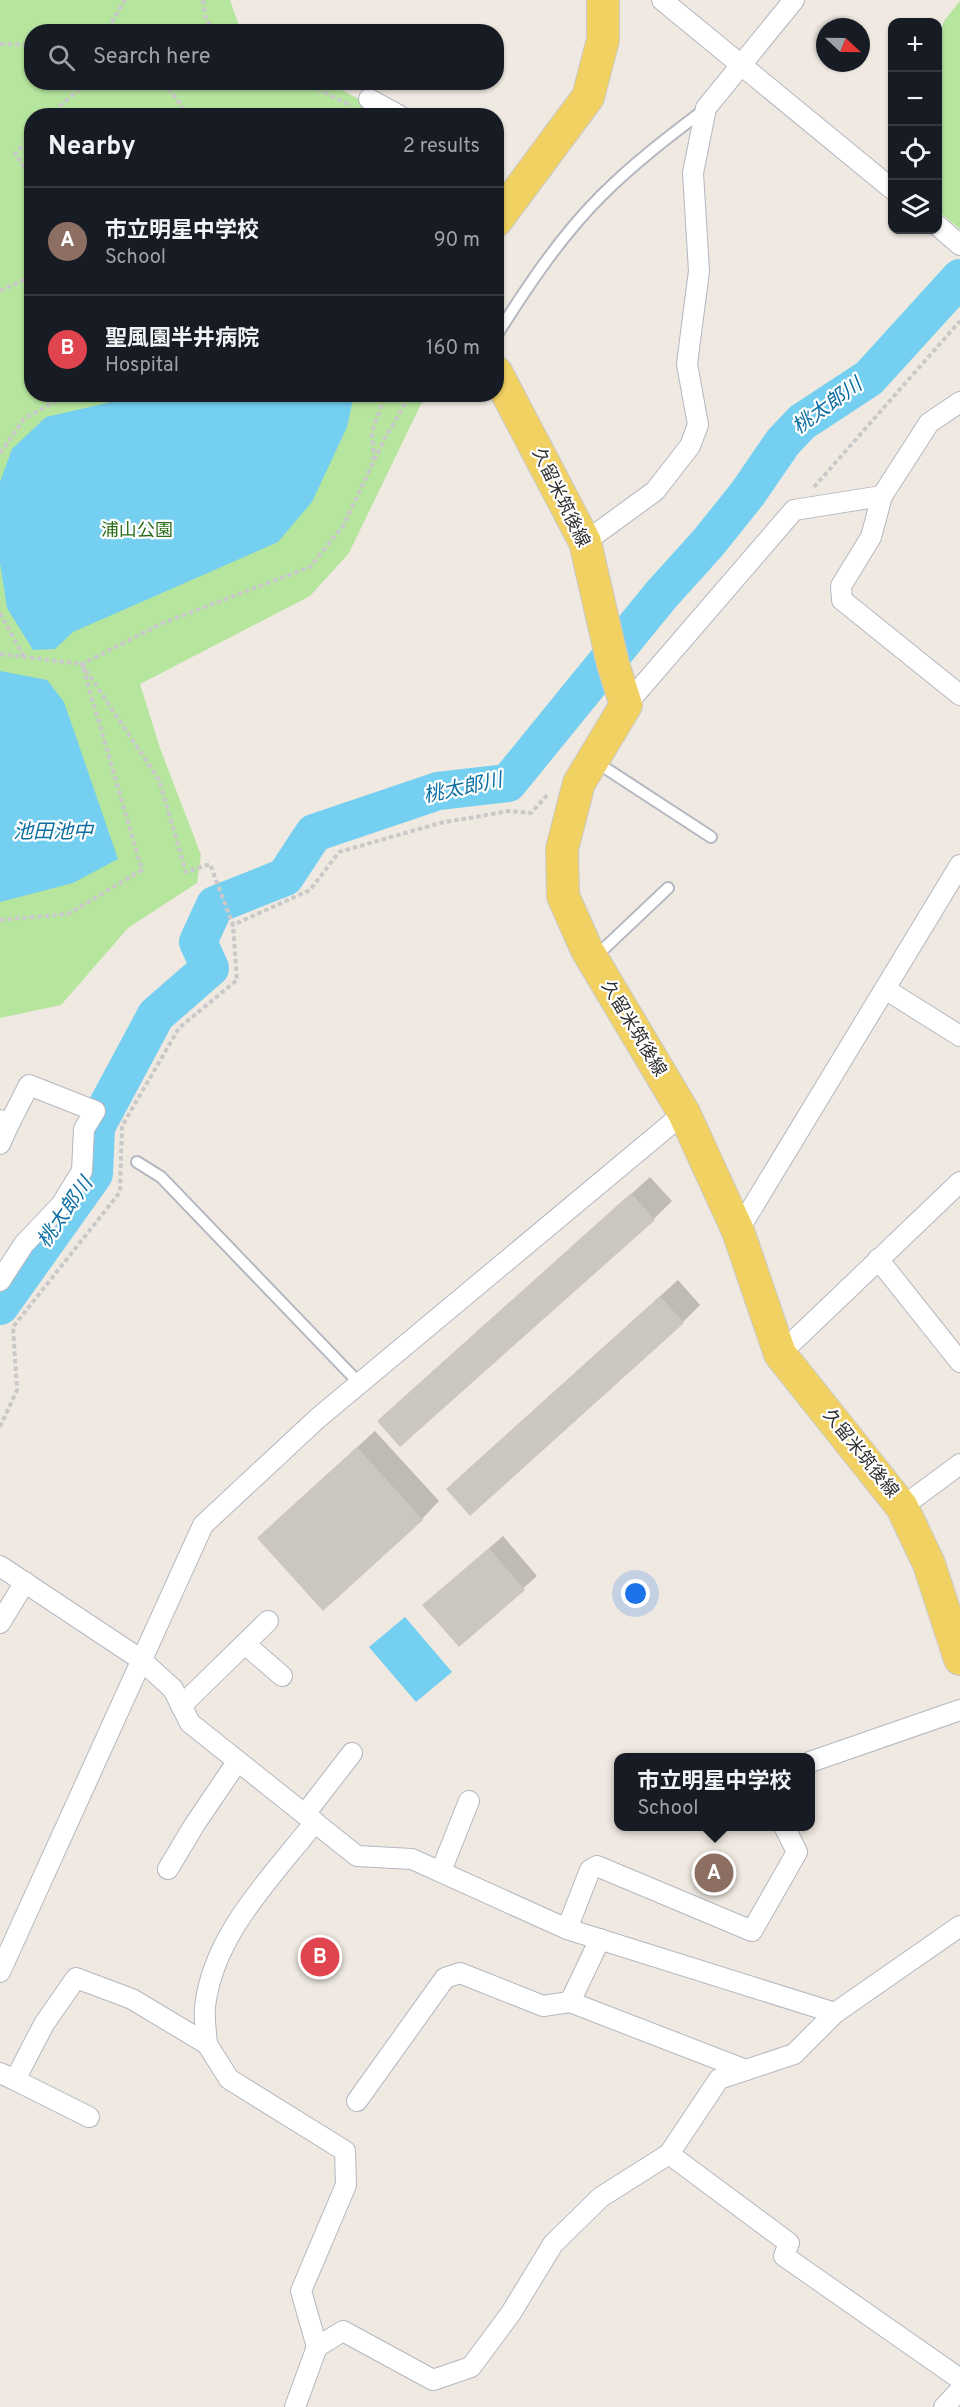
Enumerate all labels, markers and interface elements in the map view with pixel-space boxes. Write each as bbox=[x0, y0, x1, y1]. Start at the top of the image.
north arrow bbox=[816, 18, 870, 72]
map controls bbox=[888, 18, 942, 234]
button: + bbox=[888, 18, 942, 72]
search box bbox=[24, 24, 504, 90]
icon: search bbox=[45, 41, 78, 74]
text: Search here bbox=[93, 44, 211, 71]
button: − bbox=[888, 72, 942, 126]
button: locate bbox=[888, 126, 942, 180]
text: Nearby bbox=[48, 131, 136, 164]
text: 2 results bbox=[403, 134, 480, 160]
button: layers bbox=[888, 180, 942, 234]
text: 市立明星中学校 bbox=[105, 218, 259, 245]
text: A bbox=[60, 228, 75, 254]
text: 90 m bbox=[434, 228, 480, 254]
text: School bbox=[105, 245, 166, 271]
text: 聖風園半井病院 bbox=[105, 326, 259, 353]
text: B bbox=[61, 336, 74, 362]
text: 160 m bbox=[426, 336, 480, 362]
text: Hospital bbox=[105, 353, 179, 379]
water label: 桃太郎川 bbox=[788, 372, 870, 441]
street label: 久留米筑後線 bbox=[526, 444, 594, 552]
park label: 浦山公園 bbox=[101, 520, 173, 543]
water label: 桃太郎川 bbox=[421, 768, 507, 810]
water label: 池田池中 bbox=[13, 820, 95, 846]
street label: 久留米筑後線 bbox=[595, 977, 671, 1081]
water label: 桃太郎川 bbox=[32, 1171, 101, 1253]
street label: 久留米筑後線 bbox=[817, 1405, 903, 1503]
your location bbox=[621, 1579, 650, 1608]
popup bbox=[614, 1753, 815, 1831]
text: 市立明星中学校 bbox=[637, 1769, 792, 1796]
text: School bbox=[637, 1796, 699, 1822]
pin: A bbox=[694, 1850, 734, 1896]
pin: B bbox=[300, 1934, 340, 1980]

